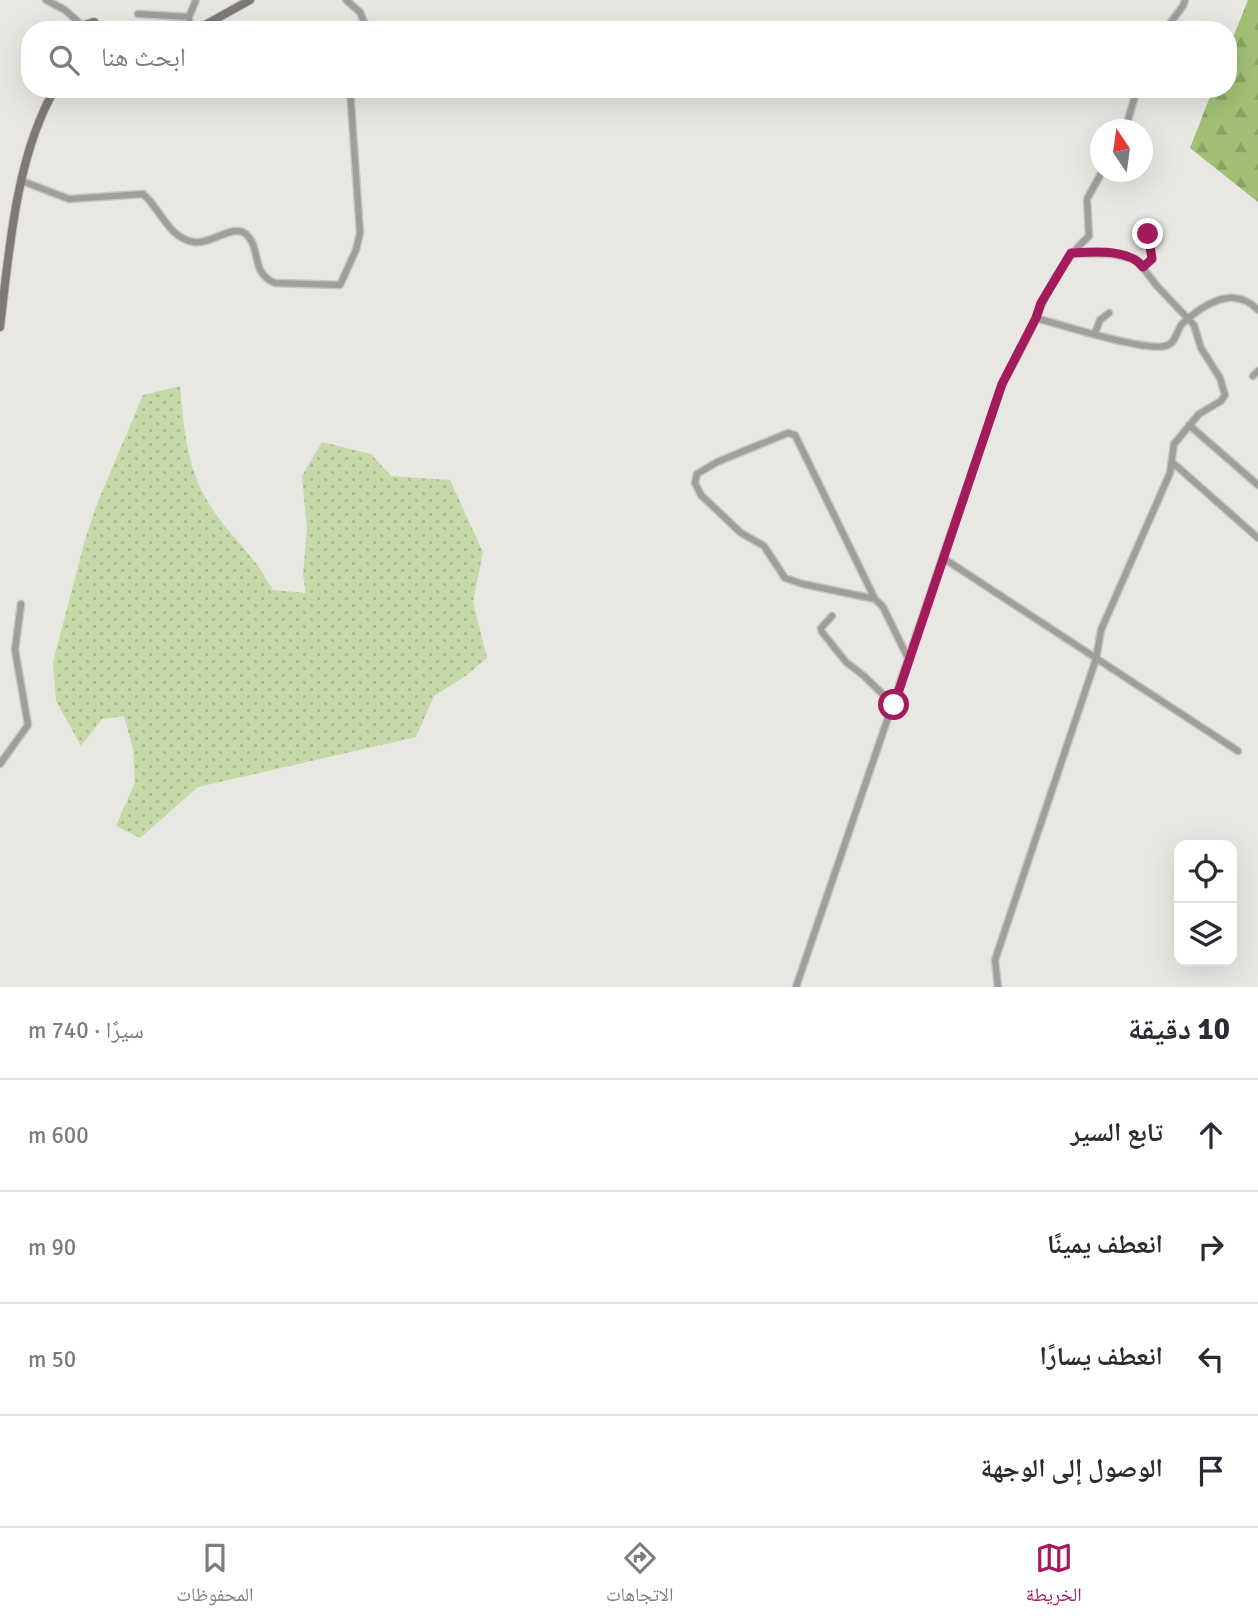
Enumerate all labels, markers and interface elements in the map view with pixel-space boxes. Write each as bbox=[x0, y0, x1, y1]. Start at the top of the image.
search box bbox=[21, 21, 1237, 98]
icon: search bbox=[45, 41, 83, 79]
text: ابحث هنا bbox=[101, 42, 186, 74]
north arrow bbox=[1090, 119, 1153, 182]
route end bbox=[1132, 218, 1163, 249]
route start bbox=[878, 689, 909, 720]
map controls bbox=[1174, 840, 1237, 966]
button: locate bbox=[1174, 840, 1237, 903]
button: layers bbox=[1174, 903, 1237, 966]
text: 10 دقيقة bbox=[1128, 1011, 1230, 1048]
text: سيرًا · 740 m bbox=[28, 1016, 144, 1045]
icon: ahead bbox=[1192, 1116, 1230, 1154]
text: تابع السير bbox=[1071, 1117, 1163, 1149]
text: 600 m bbox=[28, 1121, 89, 1150]
icon: right bbox=[1192, 1228, 1230, 1266]
text: انعطف يمينًا bbox=[1047, 1229, 1163, 1261]
text: 90 m bbox=[28, 1233, 76, 1262]
icon: left bbox=[1192, 1340, 1230, 1378]
text: انعطف يسارًا bbox=[1039, 1341, 1163, 1373]
text: 50 m bbox=[28, 1345, 76, 1374]
icon: arrive bbox=[1192, 1452, 1230, 1490]
text: الوصول إلى الوجهة bbox=[981, 1453, 1163, 1485]
tab: المحفوظات bbox=[176, 1539, 254, 1613]
tab: الاتجاهات bbox=[606, 1539, 673, 1613]
tab: الخريطة bbox=[1026, 1539, 1082, 1613]

